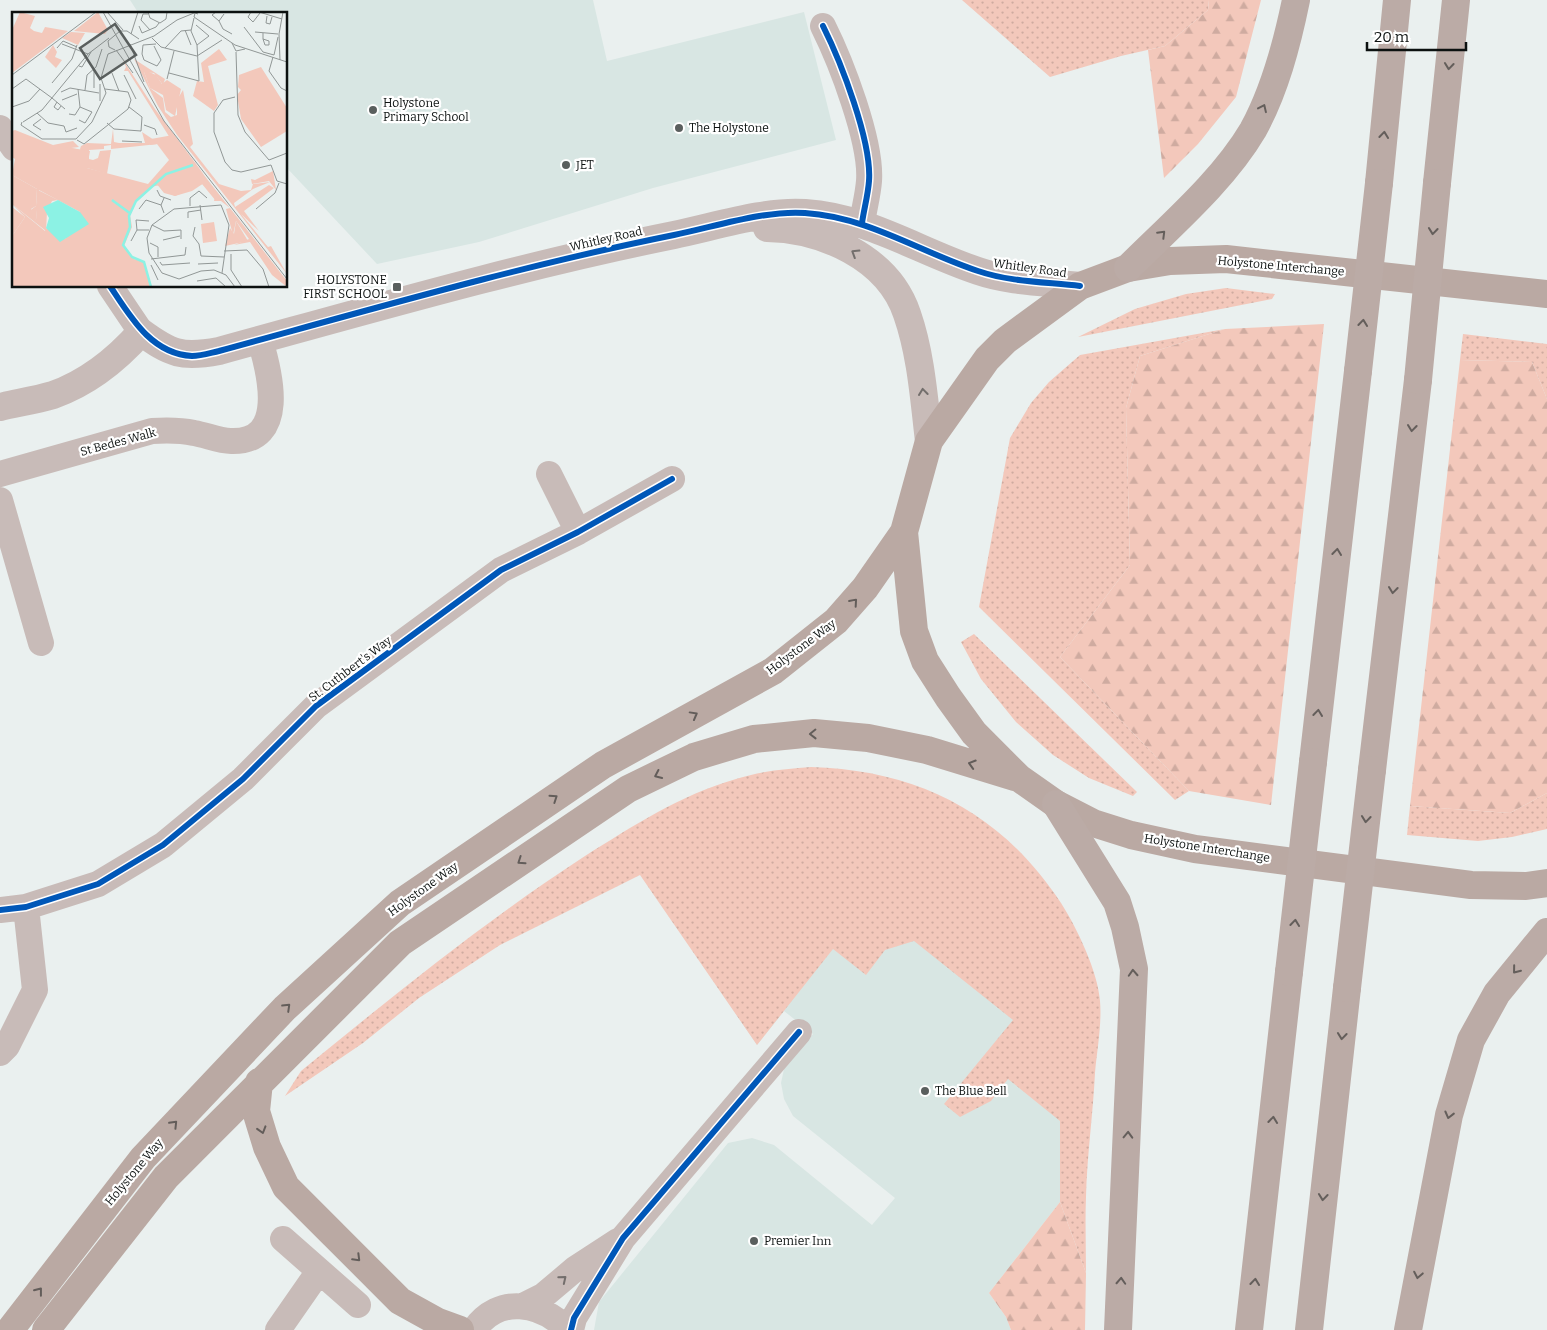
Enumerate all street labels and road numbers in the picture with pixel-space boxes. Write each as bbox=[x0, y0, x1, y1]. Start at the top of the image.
street label: Whitley Road bbox=[568, 224, 644, 254]
street label: Holystone Interchange bbox=[1217, 253, 1345, 279]
street label: Whitley Road bbox=[992, 256, 1068, 280]
street label: St Bedes Walk bbox=[79, 425, 158, 459]
street label: Holystone Way bbox=[764, 616, 839, 678]
street label: St. Cuthbert's Way bbox=[306, 633, 395, 705]
street label: Holystone Interchange bbox=[1143, 831, 1271, 865]
street label: Holystone Way bbox=[385, 859, 461, 919]
street label: Holystone Way bbox=[102, 1135, 166, 1208]

